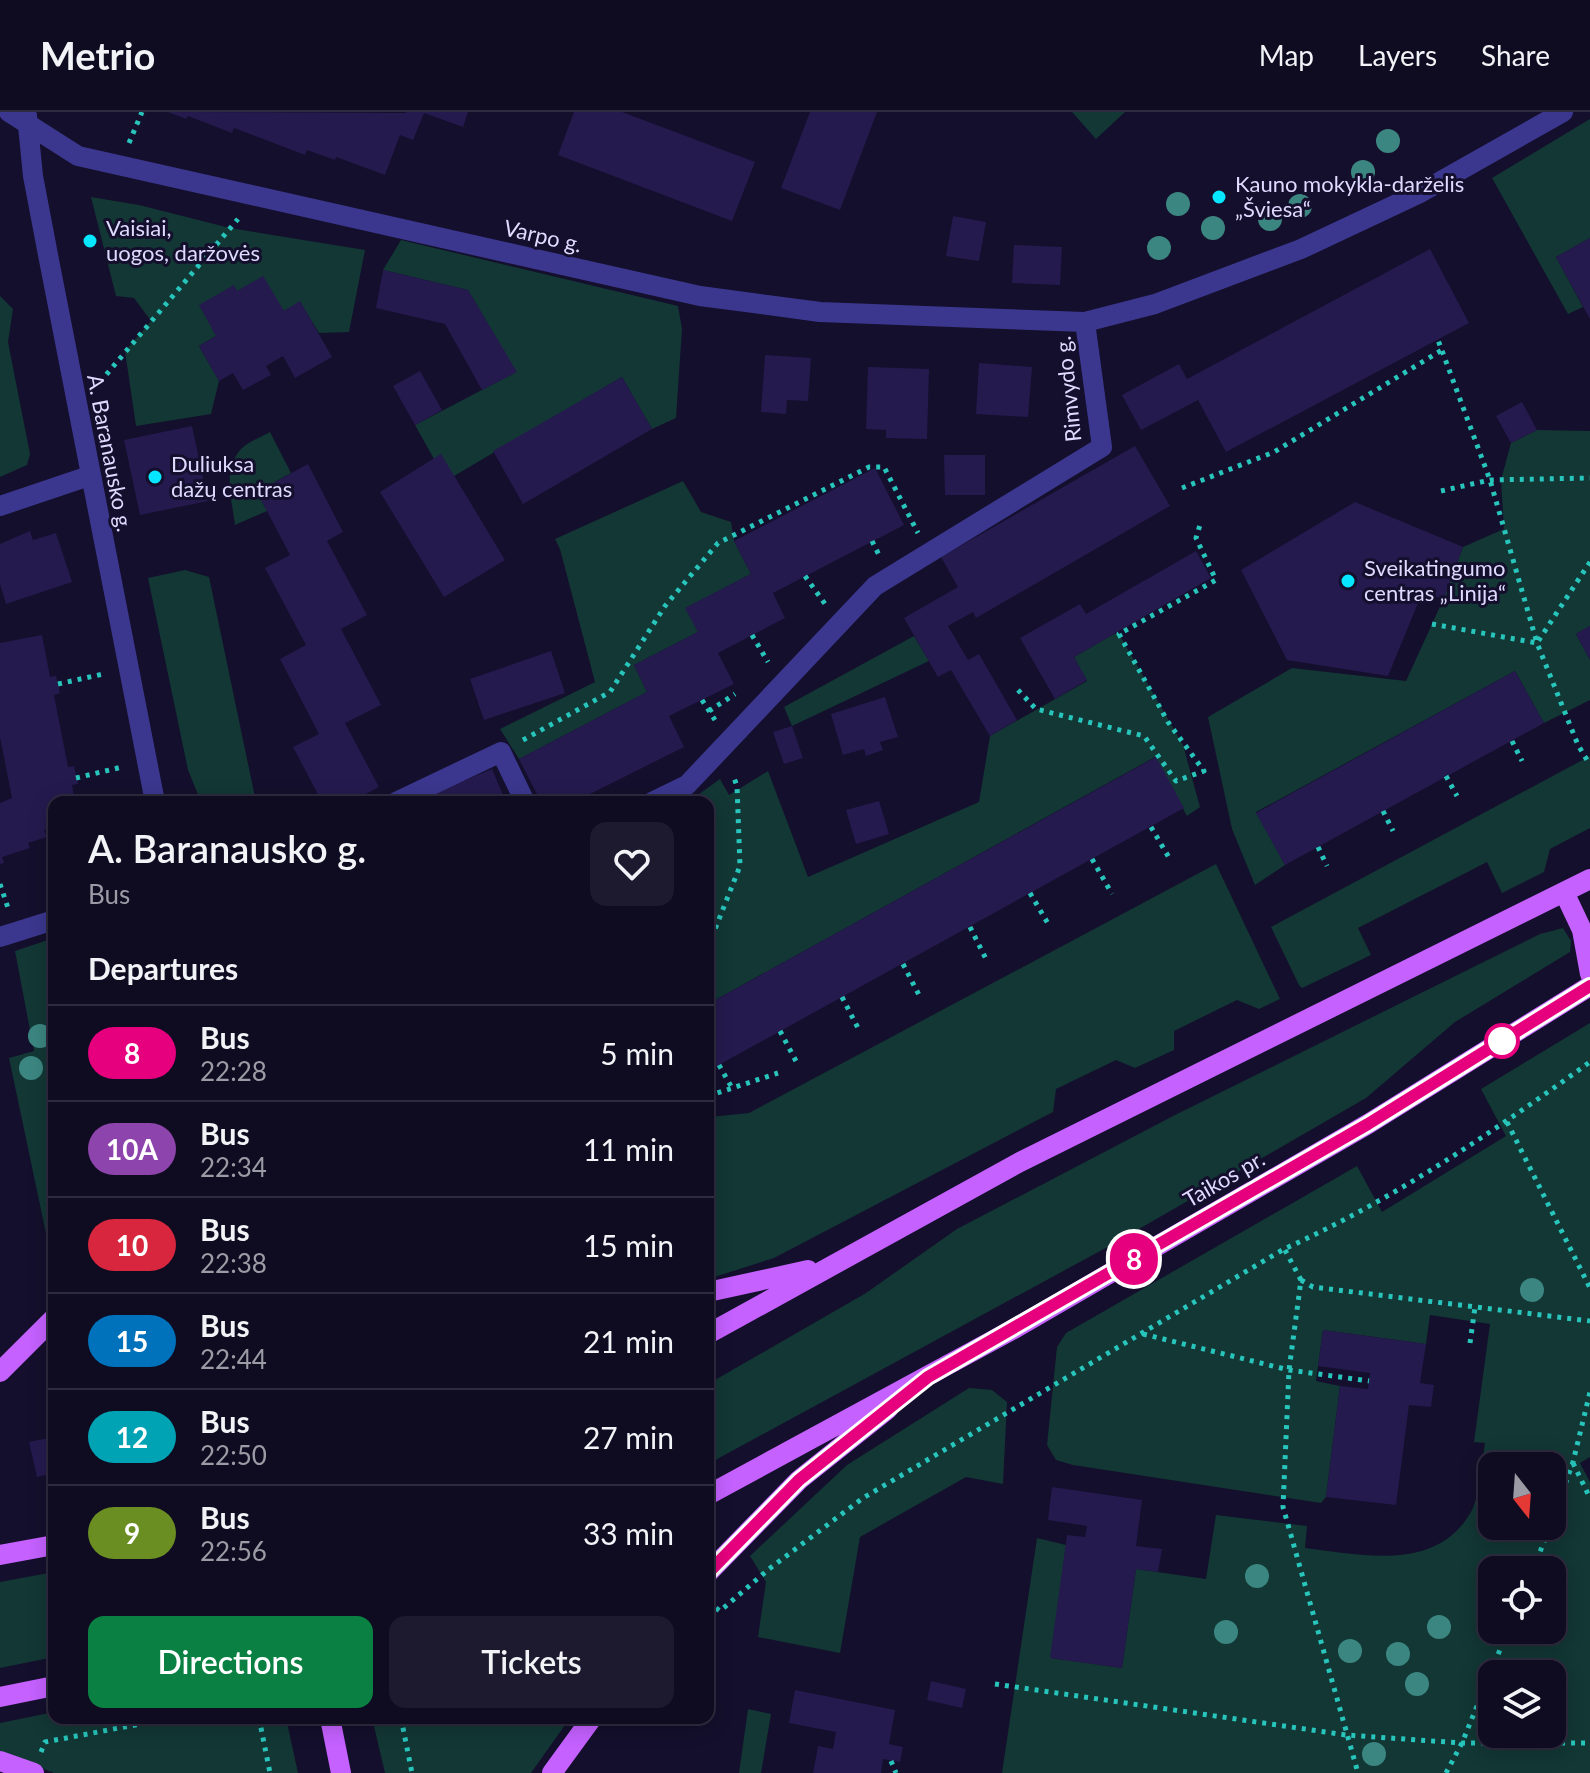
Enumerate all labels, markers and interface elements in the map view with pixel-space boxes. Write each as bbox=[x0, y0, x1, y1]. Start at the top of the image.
text: Metrio bbox=[40, 32, 155, 78]
text: Map bbox=[1259, 38, 1314, 72]
text: Layers bbox=[1358, 38, 1437, 72]
text: Share bbox=[1481, 38, 1550, 72]
place label: Kauno mokykla-darželis „Šviesa“ bbox=[1235, 170, 1464, 222]
marker: Kauno mokykla-darželis „Šviesa“ bbox=[1210, 188, 1228, 206]
street label: Varpo g. bbox=[501, 213, 585, 258]
place label: Vaisiai, uogos, daržovės bbox=[106, 214, 260, 266]
marker: Vaisiai, uogos, daržovės bbox=[81, 232, 99, 250]
street label: Rimvydo g. bbox=[1049, 335, 1086, 443]
street label: A. Baranausko g. bbox=[82, 372, 139, 534]
place label: Duliuksa dažų centras bbox=[171, 450, 292, 502]
marker: Duliuksa dažų centras bbox=[146, 468, 164, 486]
place label: Sveikatingumo centras „Linija“ bbox=[1364, 554, 1506, 606]
marker: Sveikatingumo centras „Linija“ bbox=[1339, 572, 1357, 590]
button: heart bbox=[590, 822, 674, 906]
text: A. Baranausko g. bbox=[88, 825, 366, 871]
text: Bus bbox=[88, 878, 130, 910]
text: Departures bbox=[88, 950, 238, 986]
text: Bus bbox=[200, 1019, 250, 1055]
unlabelled marker bbox=[1485, 1024, 1519, 1058]
text: 5 min bbox=[600, 1035, 674, 1071]
text: 8 bbox=[124, 1036, 140, 1070]
text: 22:28 bbox=[200, 1055, 267, 1087]
text: Bus bbox=[200, 1115, 250, 1151]
text: 11 min bbox=[583, 1131, 674, 1167]
text: 10A bbox=[106, 1132, 158, 1166]
street label: Taikos pr. bbox=[1178, 1144, 1269, 1213]
text: 22:34 bbox=[200, 1151, 267, 1183]
text: Bus bbox=[200, 1211, 250, 1247]
text: 15 min bbox=[583, 1227, 674, 1263]
text: 10 bbox=[116, 1228, 148, 1262]
line badge: 8 bbox=[1108, 1233, 1160, 1285]
text: 8 bbox=[1126, 1242, 1142, 1276]
text: 22:38 bbox=[200, 1247, 267, 1279]
text: Bus bbox=[200, 1307, 250, 1343]
text: 21 min bbox=[583, 1323, 674, 1359]
text: 15 bbox=[116, 1324, 148, 1358]
text: 22:44 bbox=[200, 1343, 267, 1375]
text: Bus bbox=[200, 1403, 250, 1439]
text: 27 min bbox=[583, 1419, 674, 1455]
text: 12 bbox=[116, 1420, 148, 1454]
text: 22:50 bbox=[200, 1439, 267, 1471]
north arrow bbox=[1478, 1452, 1566, 1540]
map controls bbox=[1478, 1452, 1566, 1748]
text: Bus bbox=[200, 1499, 250, 1535]
text: 33 min bbox=[583, 1515, 674, 1551]
text: 9 bbox=[124, 1516, 140, 1550]
text: 22:56 bbox=[200, 1535, 267, 1567]
button: locate bbox=[1478, 1556, 1566, 1644]
button: Directions bbox=[88, 1616, 373, 1708]
button: Tickets bbox=[389, 1616, 674, 1708]
button: layers bbox=[1478, 1660, 1566, 1748]

